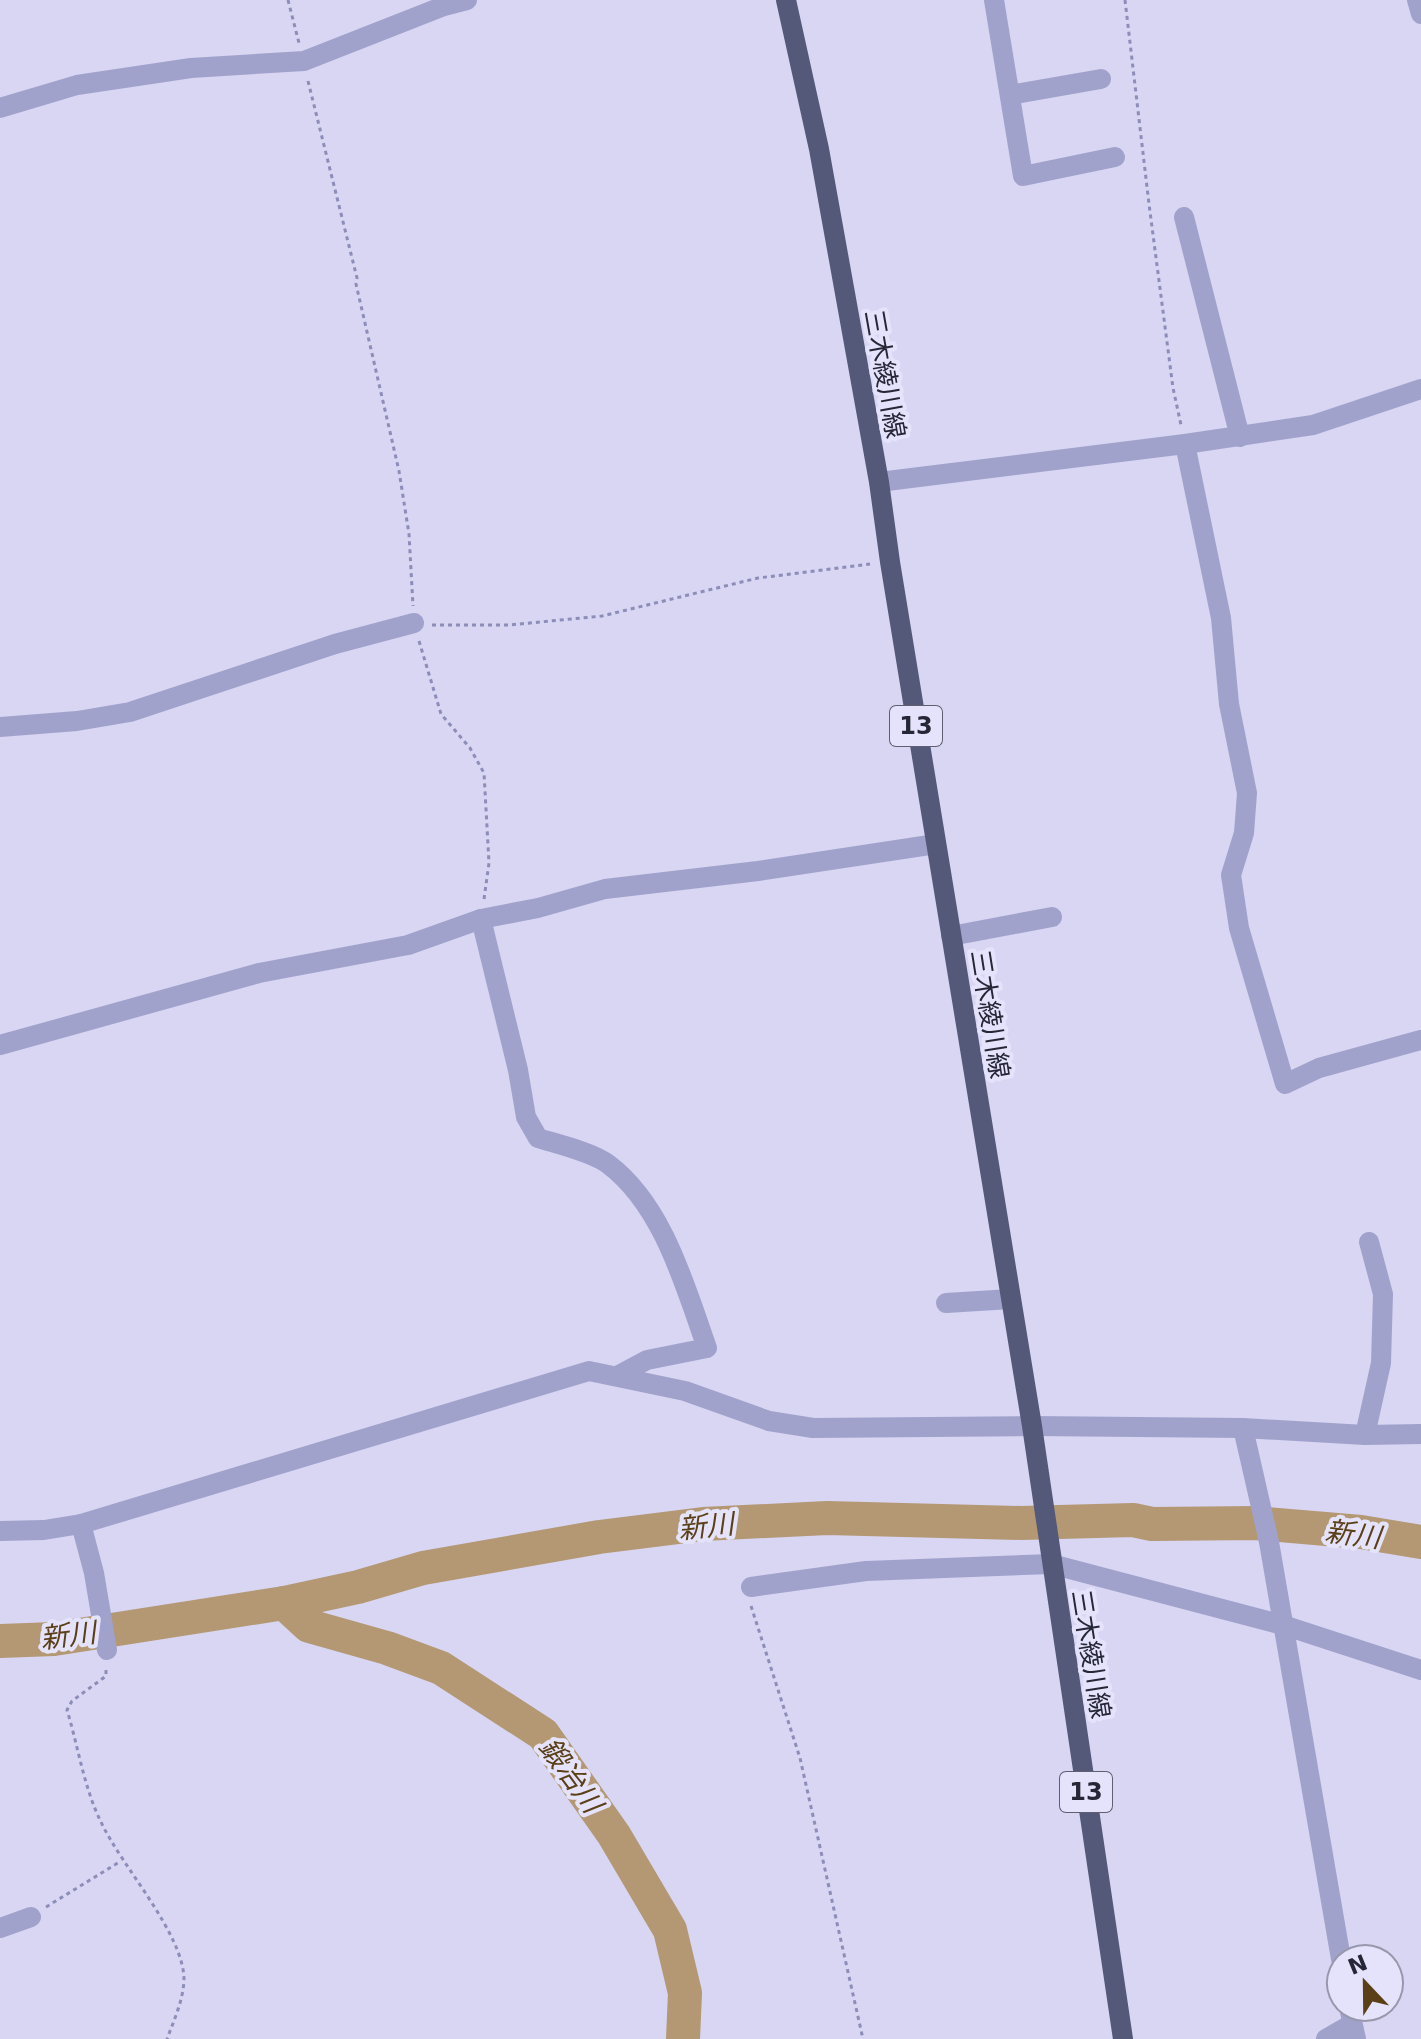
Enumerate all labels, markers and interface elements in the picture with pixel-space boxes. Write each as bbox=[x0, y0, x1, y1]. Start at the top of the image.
street label: 三木綾川線 bbox=[859, 307, 911, 441]
road number: 13 bbox=[890, 706, 942, 746]
street label: 三木綾川線 bbox=[965, 947, 1015, 1081]
water label: 新川 bbox=[676, 1507, 739, 1546]
water label: 新川 bbox=[1323, 1515, 1386, 1555]
street label: 三木綾川線 bbox=[1066, 1587, 1116, 1721]
water label: 新川 bbox=[38, 1615, 101, 1655]
water label: 鍛冶川 bbox=[533, 1732, 610, 1821]
road number: 13 bbox=[1060, 1772, 1112, 1812]
north arrow bbox=[1325, 1943, 1405, 2023]
text: N bbox=[1344, 1950, 1371, 1980]

